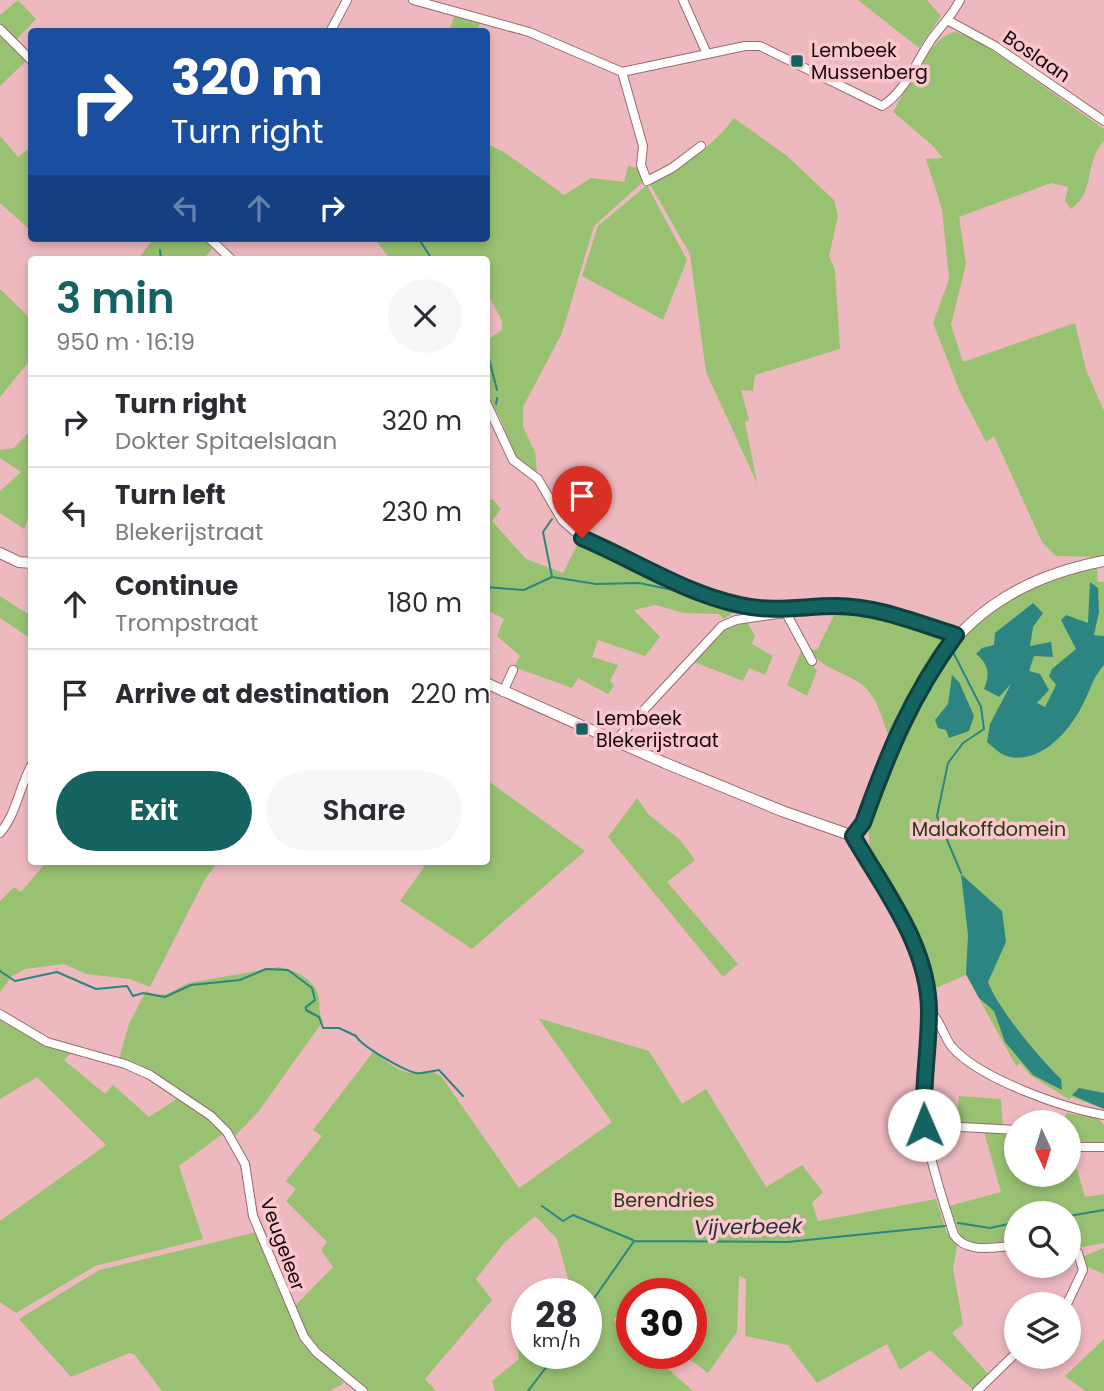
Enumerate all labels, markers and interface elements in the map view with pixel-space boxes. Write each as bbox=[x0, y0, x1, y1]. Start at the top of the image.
street label: Boslaan bbox=[998, 24, 1076, 89]
place label: Lembeek Mussenberg bbox=[811, 37, 928, 86]
text: 320 m bbox=[171, 44, 323, 112]
marker: Lembeek Mussenberg bbox=[789, 53, 805, 69]
icon: right bbox=[56, 56, 147, 147]
text: Turn right bbox=[171, 109, 323, 154]
icon: left bbox=[167, 189, 205, 227]
icon: ahead bbox=[240, 189, 278, 227]
icon: right bbox=[313, 189, 351, 227]
text: 3 min bbox=[56, 269, 175, 328]
button: close bbox=[388, 279, 462, 353]
text: 950 m · 16:19 bbox=[56, 326, 195, 358]
text: Turn right bbox=[115, 386, 247, 422]
icon: right bbox=[56, 403, 94, 441]
text: 320 m bbox=[382, 403, 462, 439]
text: Dokter Spitaelslaan bbox=[115, 425, 337, 457]
pin bbox=[552, 466, 612, 538]
text: Turn left bbox=[115, 477, 226, 513]
icon: arrive bbox=[563, 477, 601, 515]
icon: left bbox=[56, 494, 94, 532]
text: 230 m bbox=[382, 494, 462, 530]
text: Blekerijstraat bbox=[115, 516, 264, 548]
text: Continue bbox=[115, 568, 238, 604]
icon: ahead bbox=[56, 585, 94, 623]
text: 180 m bbox=[387, 585, 462, 621]
text: Trompstraat bbox=[115, 607, 258, 639]
icon: arrive bbox=[56, 676, 94, 714]
text: Arrive at destination bbox=[115, 676, 390, 712]
text: 220 m bbox=[411, 676, 490, 712]
place label: Lembeek Blekerijstraat bbox=[596, 705, 719, 754]
marker: Lembeek Blekerijstraat bbox=[574, 721, 590, 737]
button: Exit bbox=[56, 771, 252, 851]
button: Share bbox=[266, 771, 462, 851]
park label: Malakoffdomein bbox=[912, 816, 1066, 843]
position arrow bbox=[887, 1088, 961, 1162]
north arrow bbox=[1004, 1110, 1082, 1186]
map controls bbox=[1004, 1110, 1081, 1369]
park label: Berendries bbox=[614, 1187, 714, 1214]
street label: Veugeleer bbox=[253, 1194, 312, 1294]
button: search bbox=[1004, 1201, 1081, 1278]
water label: Vijverbeek bbox=[694, 1211, 804, 1242]
speed limit sign: 30 bbox=[616, 1278, 707, 1369]
text: 28 bbox=[535, 1290, 578, 1339]
button: layers bbox=[1004, 1292, 1081, 1369]
text: km/h bbox=[533, 1328, 580, 1353]

